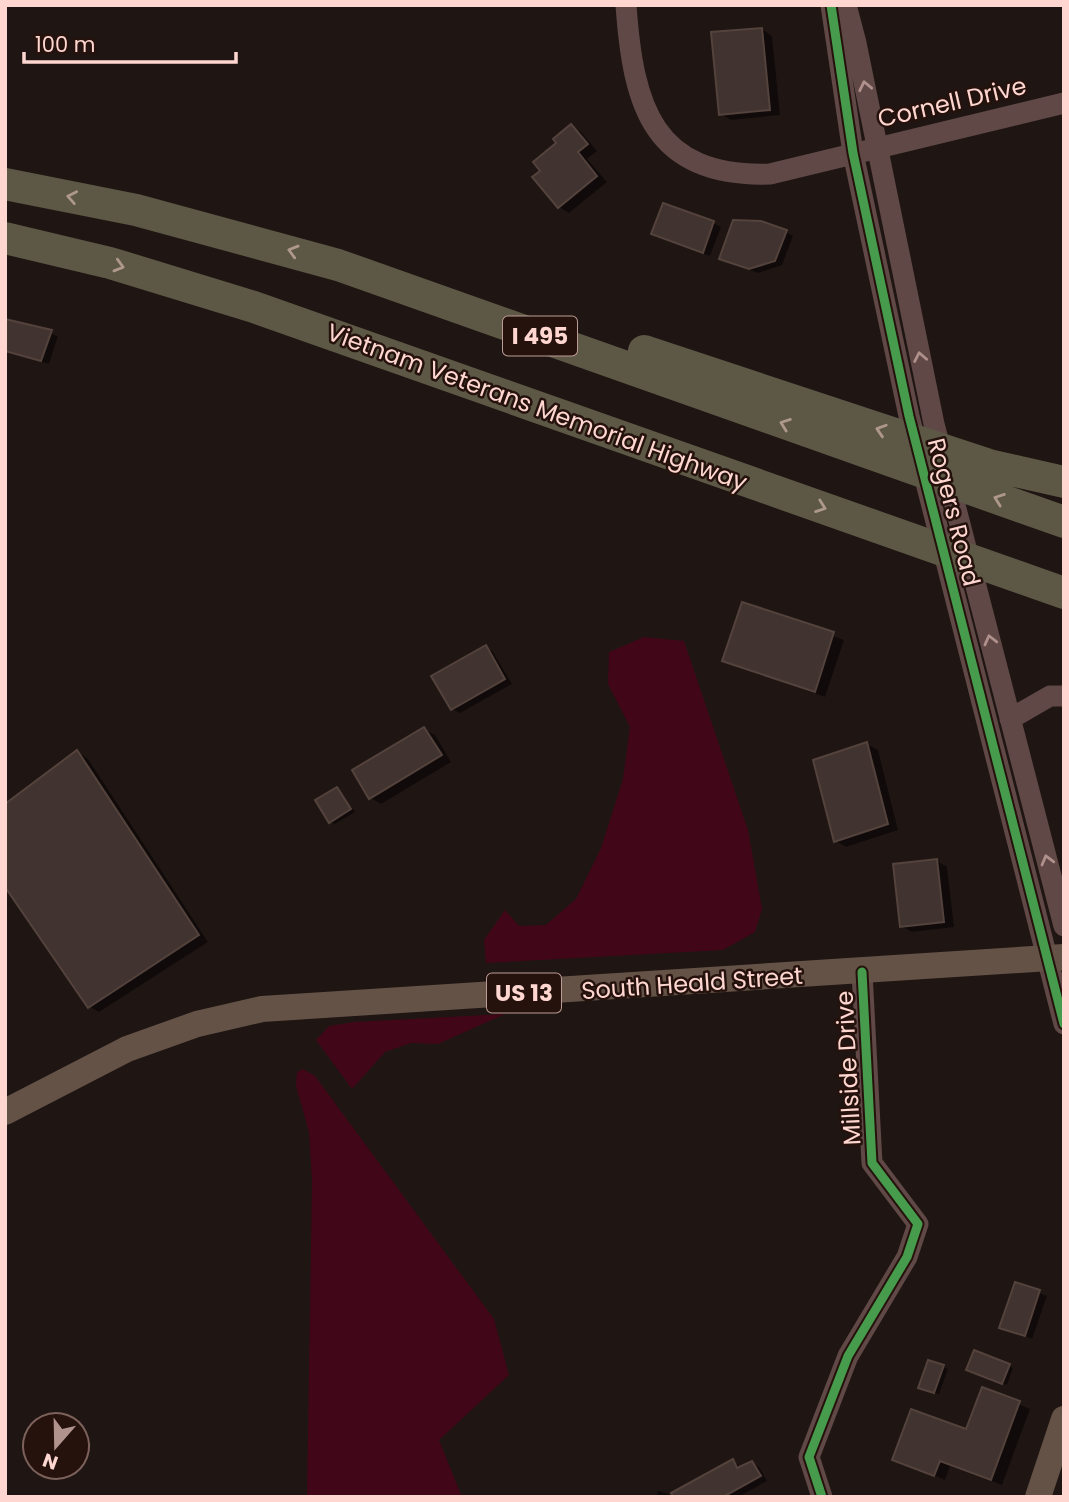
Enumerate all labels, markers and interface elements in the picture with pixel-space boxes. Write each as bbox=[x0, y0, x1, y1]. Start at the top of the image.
scale bar bbox=[24, 21, 236, 65]
text: 100 m bbox=[35, 30, 95, 59]
street label: Cornell Drive bbox=[874, 69, 1030, 135]
one-way arrow bbox=[859, 80, 874, 92]
one-way arrow bbox=[66, 190, 78, 205]
one-way arrow bbox=[287, 245, 299, 260]
one-way arrow bbox=[113, 257, 125, 272]
street label: Vietnam Veterans Memorial Highway bbox=[322, 315, 752, 499]
road number: I 495 bbox=[503, 316, 577, 356]
one-way arrow bbox=[914, 351, 929, 363]
one-way arrow bbox=[779, 418, 791, 432]
one-way arrow bbox=[875, 424, 887, 438]
street label: Rogers Road bbox=[920, 435, 988, 589]
one-way arrow bbox=[994, 493, 1006, 507]
one-way arrow bbox=[814, 499, 826, 513]
one-way arrow bbox=[984, 634, 998, 646]
one-way arrow bbox=[1041, 855, 1055, 867]
street label: South Heald Street bbox=[580, 959, 804, 1007]
road number: US 13 bbox=[487, 974, 561, 1012]
street label: Millside Drive bbox=[827, 990, 869, 1146]
north arrow bbox=[21, 1411, 91, 1481]
text: N bbox=[39, 1446, 62, 1477]

